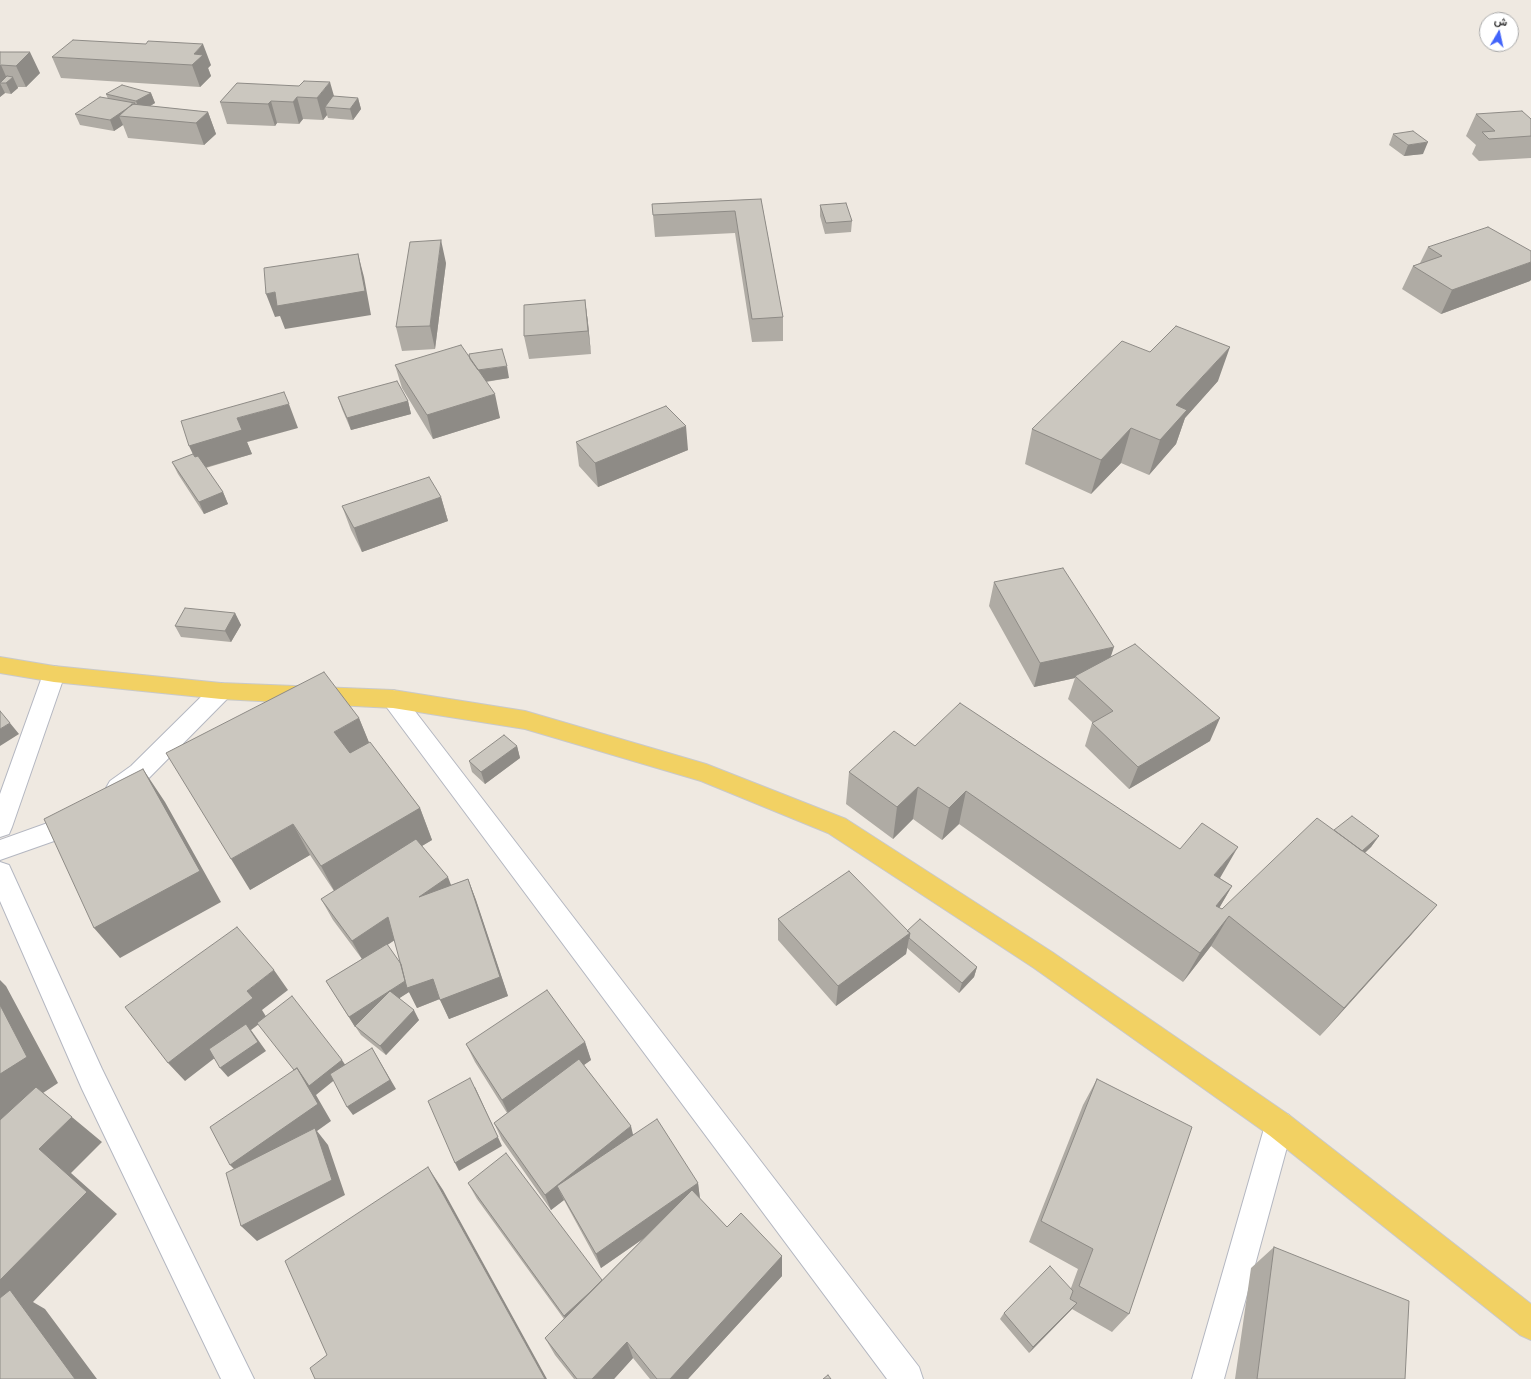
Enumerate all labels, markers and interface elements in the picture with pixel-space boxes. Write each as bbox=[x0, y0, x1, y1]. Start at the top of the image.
north arrow bbox=[1479, 12, 1519, 52]
text: ش bbox=[1493, 13, 1508, 29]

